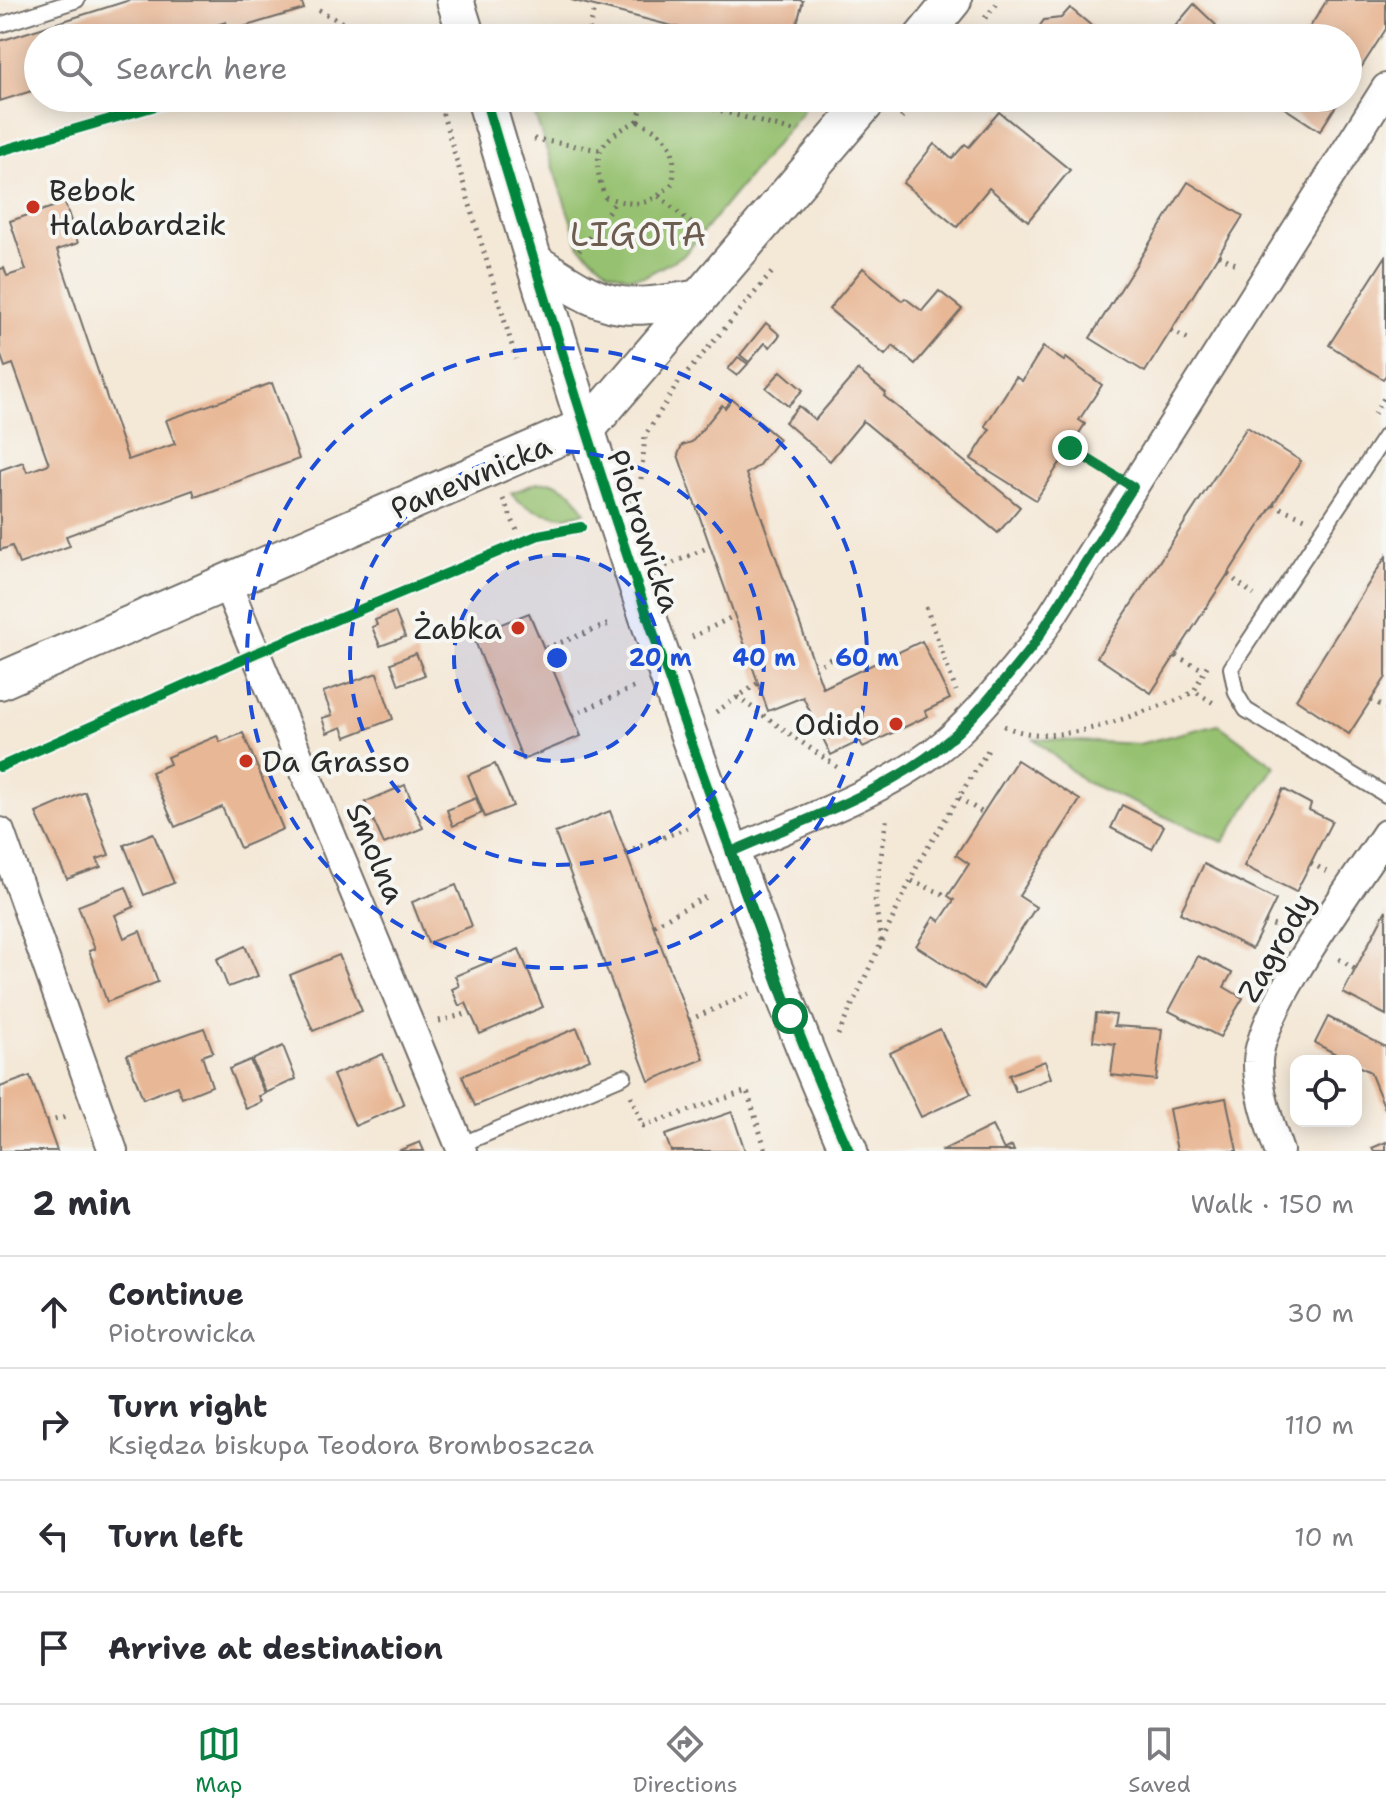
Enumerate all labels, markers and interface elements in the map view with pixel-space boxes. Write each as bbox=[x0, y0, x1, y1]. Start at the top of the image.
search box bbox=[24, 24, 1362, 112]
icon: search bbox=[52, 46, 96, 90]
text: Search here bbox=[116, 48, 287, 89]
place label: Bebok Halabardzik bbox=[49, 170, 226, 245]
marker: Bebok Halabardzik bbox=[24, 198, 42, 216]
district label: LIGOTA bbox=[570, 211, 708, 257]
street label: Panewnicka bbox=[384, 425, 558, 529]
route end bbox=[1052, 430, 1088, 466]
street label: Piotrowicka bbox=[597, 444, 691, 618]
place label: Żabka bbox=[413, 608, 502, 649]
marker: Żabka bbox=[509, 619, 527, 637]
text: 20 m bbox=[628, 642, 692, 674]
text: 40 m bbox=[732, 642, 796, 674]
text: 60 m bbox=[835, 642, 899, 674]
centre of rings bbox=[543, 644, 571, 672]
place label: Odido bbox=[795, 704, 880, 745]
marker: Odido bbox=[887, 715, 905, 733]
place label: Da Grasso bbox=[262, 741, 410, 782]
marker: Da Grasso bbox=[237, 752, 255, 770]
street label: Smolna bbox=[336, 796, 416, 910]
street label: Zagrody bbox=[1228, 885, 1324, 1009]
route start bbox=[772, 998, 808, 1034]
map controls bbox=[1290, 1055, 1362, 1127]
button: locate bbox=[1290, 1055, 1362, 1127]
text: 2 min bbox=[32, 1180, 131, 1226]
text: Walk · 150 m bbox=[1191, 1186, 1354, 1221]
text: Continue bbox=[108, 1274, 244, 1315]
icon: ahead bbox=[32, 1290, 76, 1334]
text: 30 m bbox=[1287, 1295, 1354, 1330]
text: Piotrowicka bbox=[108, 1315, 255, 1350]
text: Turn right bbox=[108, 1386, 267, 1427]
icon: right bbox=[32, 1402, 76, 1446]
text: 110 m bbox=[1284, 1407, 1354, 1442]
text: Księdza biskupa Teodora Bromboszcza bbox=[108, 1427, 594, 1462]
icon: left bbox=[32, 1514, 76, 1558]
text: Turn left bbox=[108, 1516, 243, 1557]
text: 10 m bbox=[1294, 1519, 1354, 1554]
icon: arrive bbox=[32, 1626, 76, 1670]
text: Arrive at destination bbox=[108, 1628, 443, 1669]
tab: Map bbox=[195, 1722, 242, 1799]
tab: Directions bbox=[633, 1722, 738, 1799]
tab: Saved bbox=[1128, 1722, 1191, 1799]

